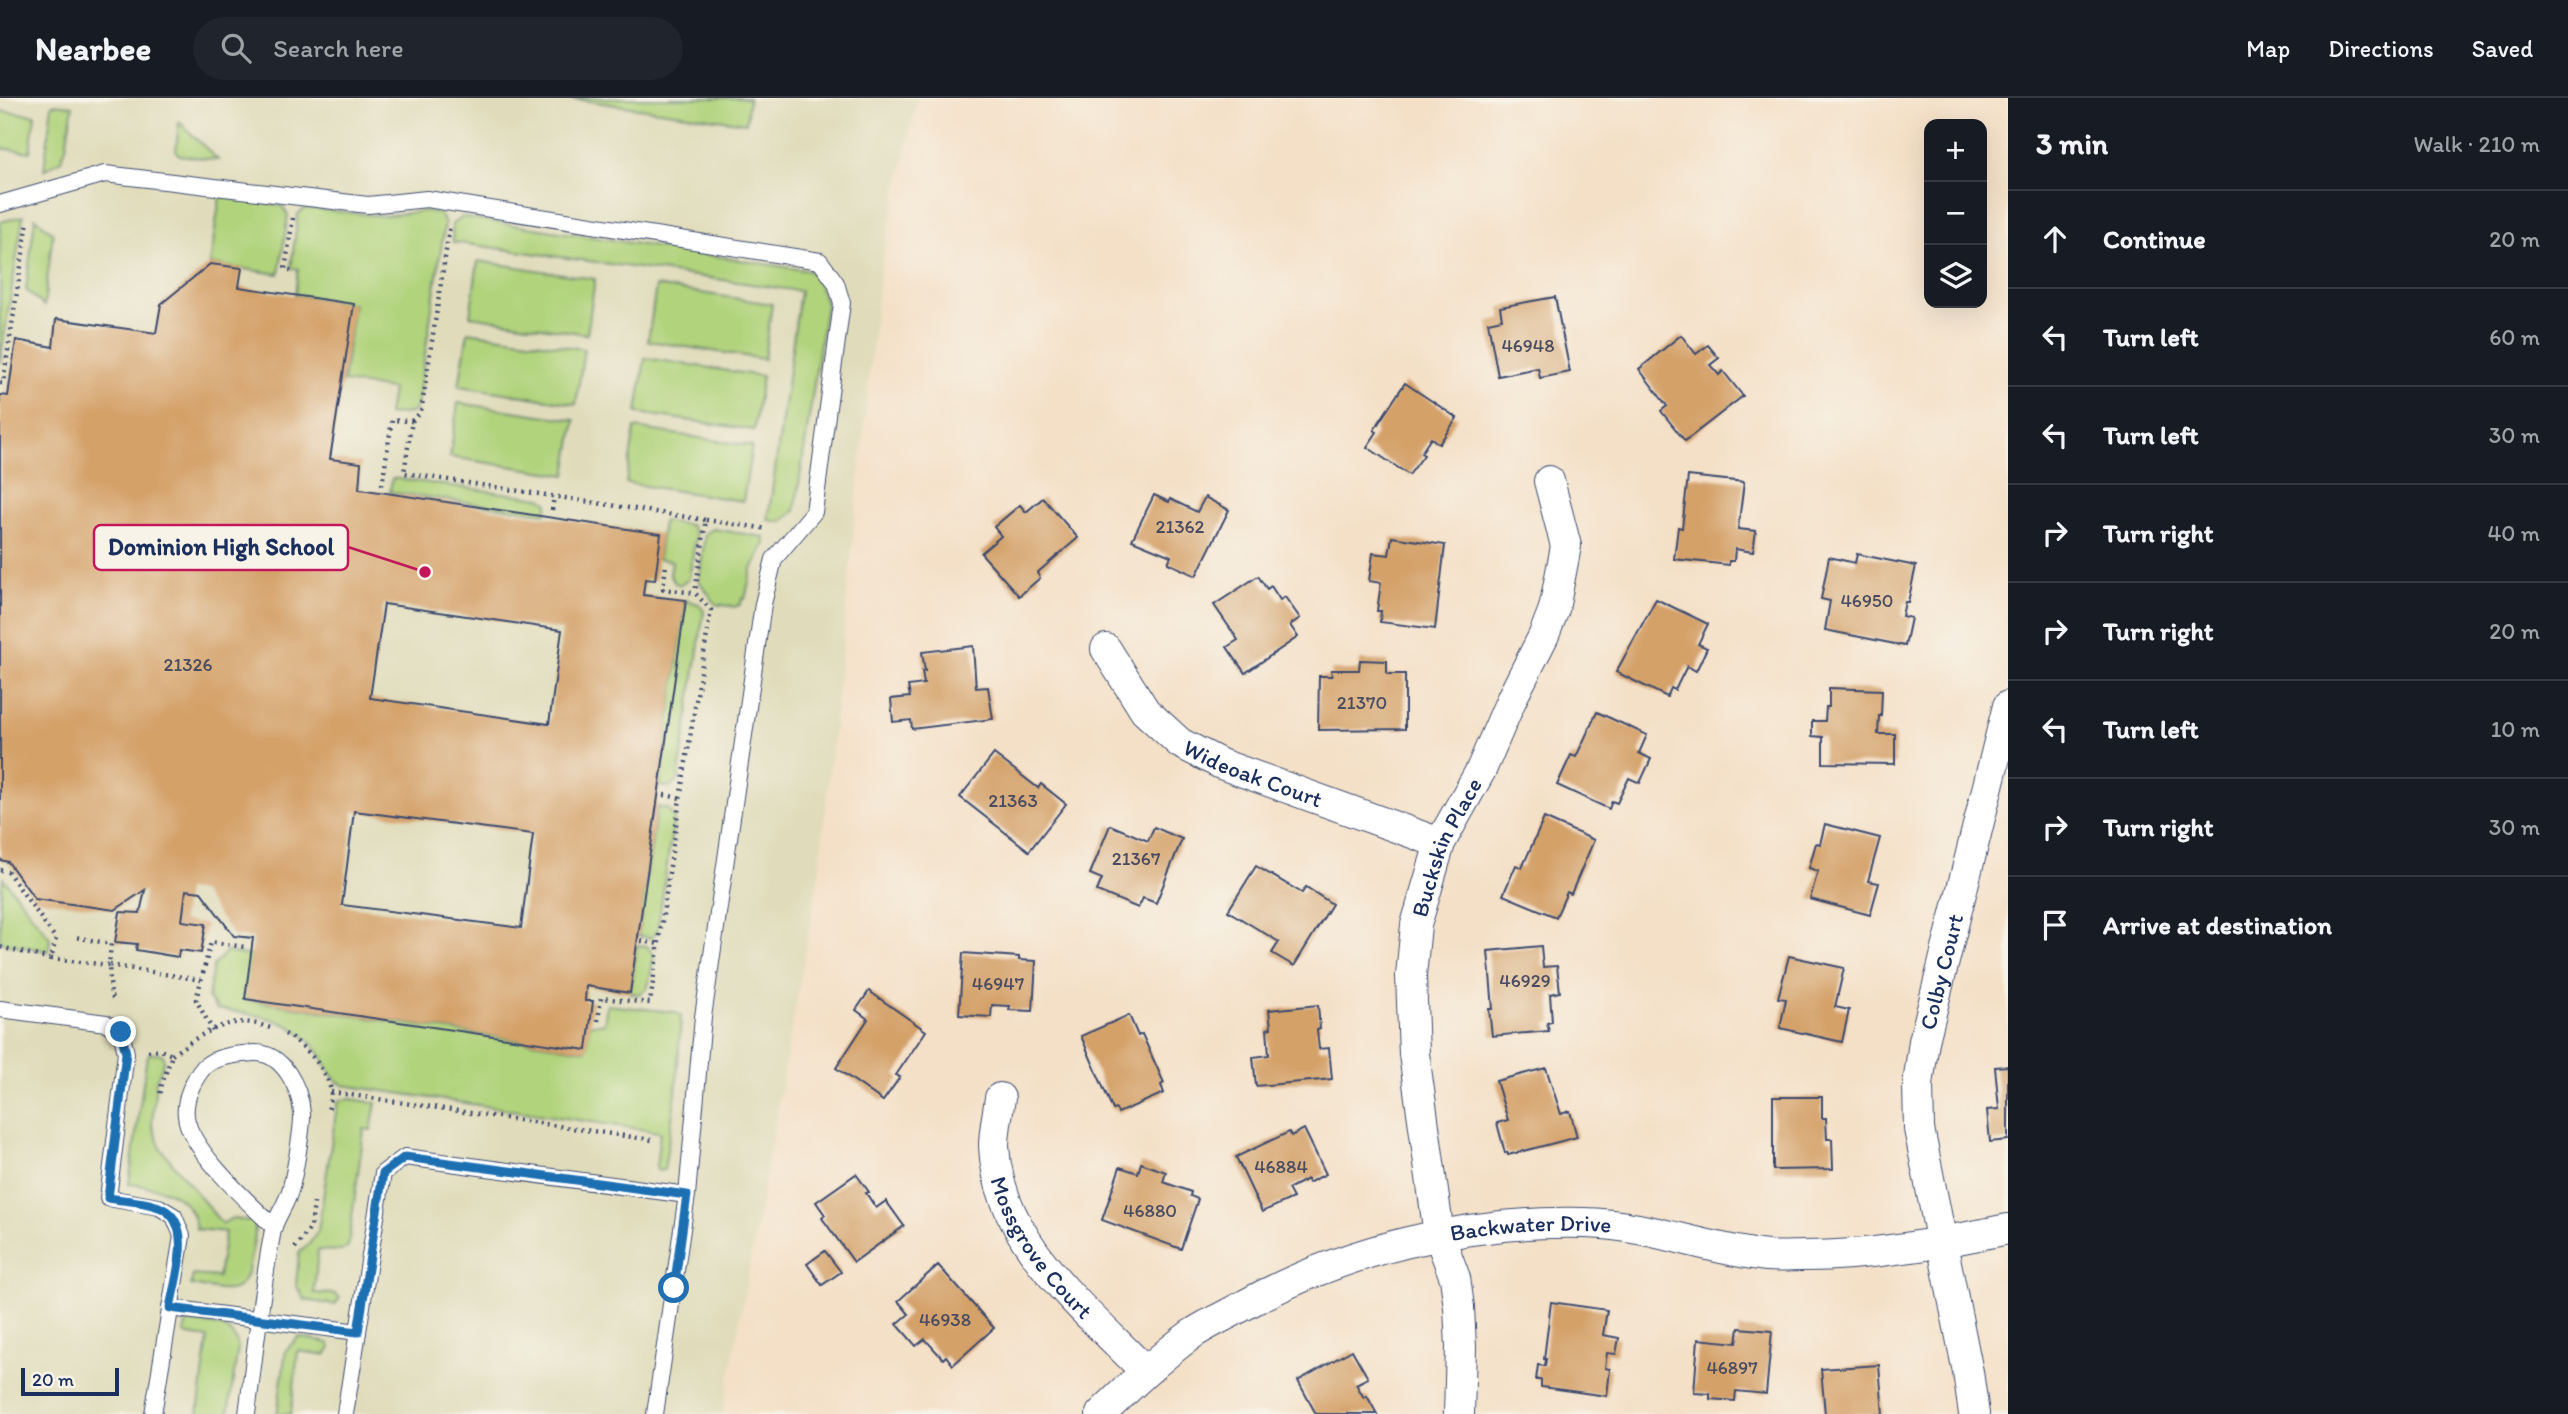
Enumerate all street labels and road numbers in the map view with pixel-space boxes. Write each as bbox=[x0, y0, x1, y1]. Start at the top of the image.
street label: Wideoak Court bbox=[1179, 733, 1326, 813]
street label: Buckskin Place bbox=[1405, 773, 1488, 920]
street label: Colby Court bbox=[1913, 911, 1969, 1033]
street label: Mossgrove Court bbox=[985, 1173, 1098, 1325]
street label: Backwater Drive bbox=[1448, 1209, 1613, 1247]

